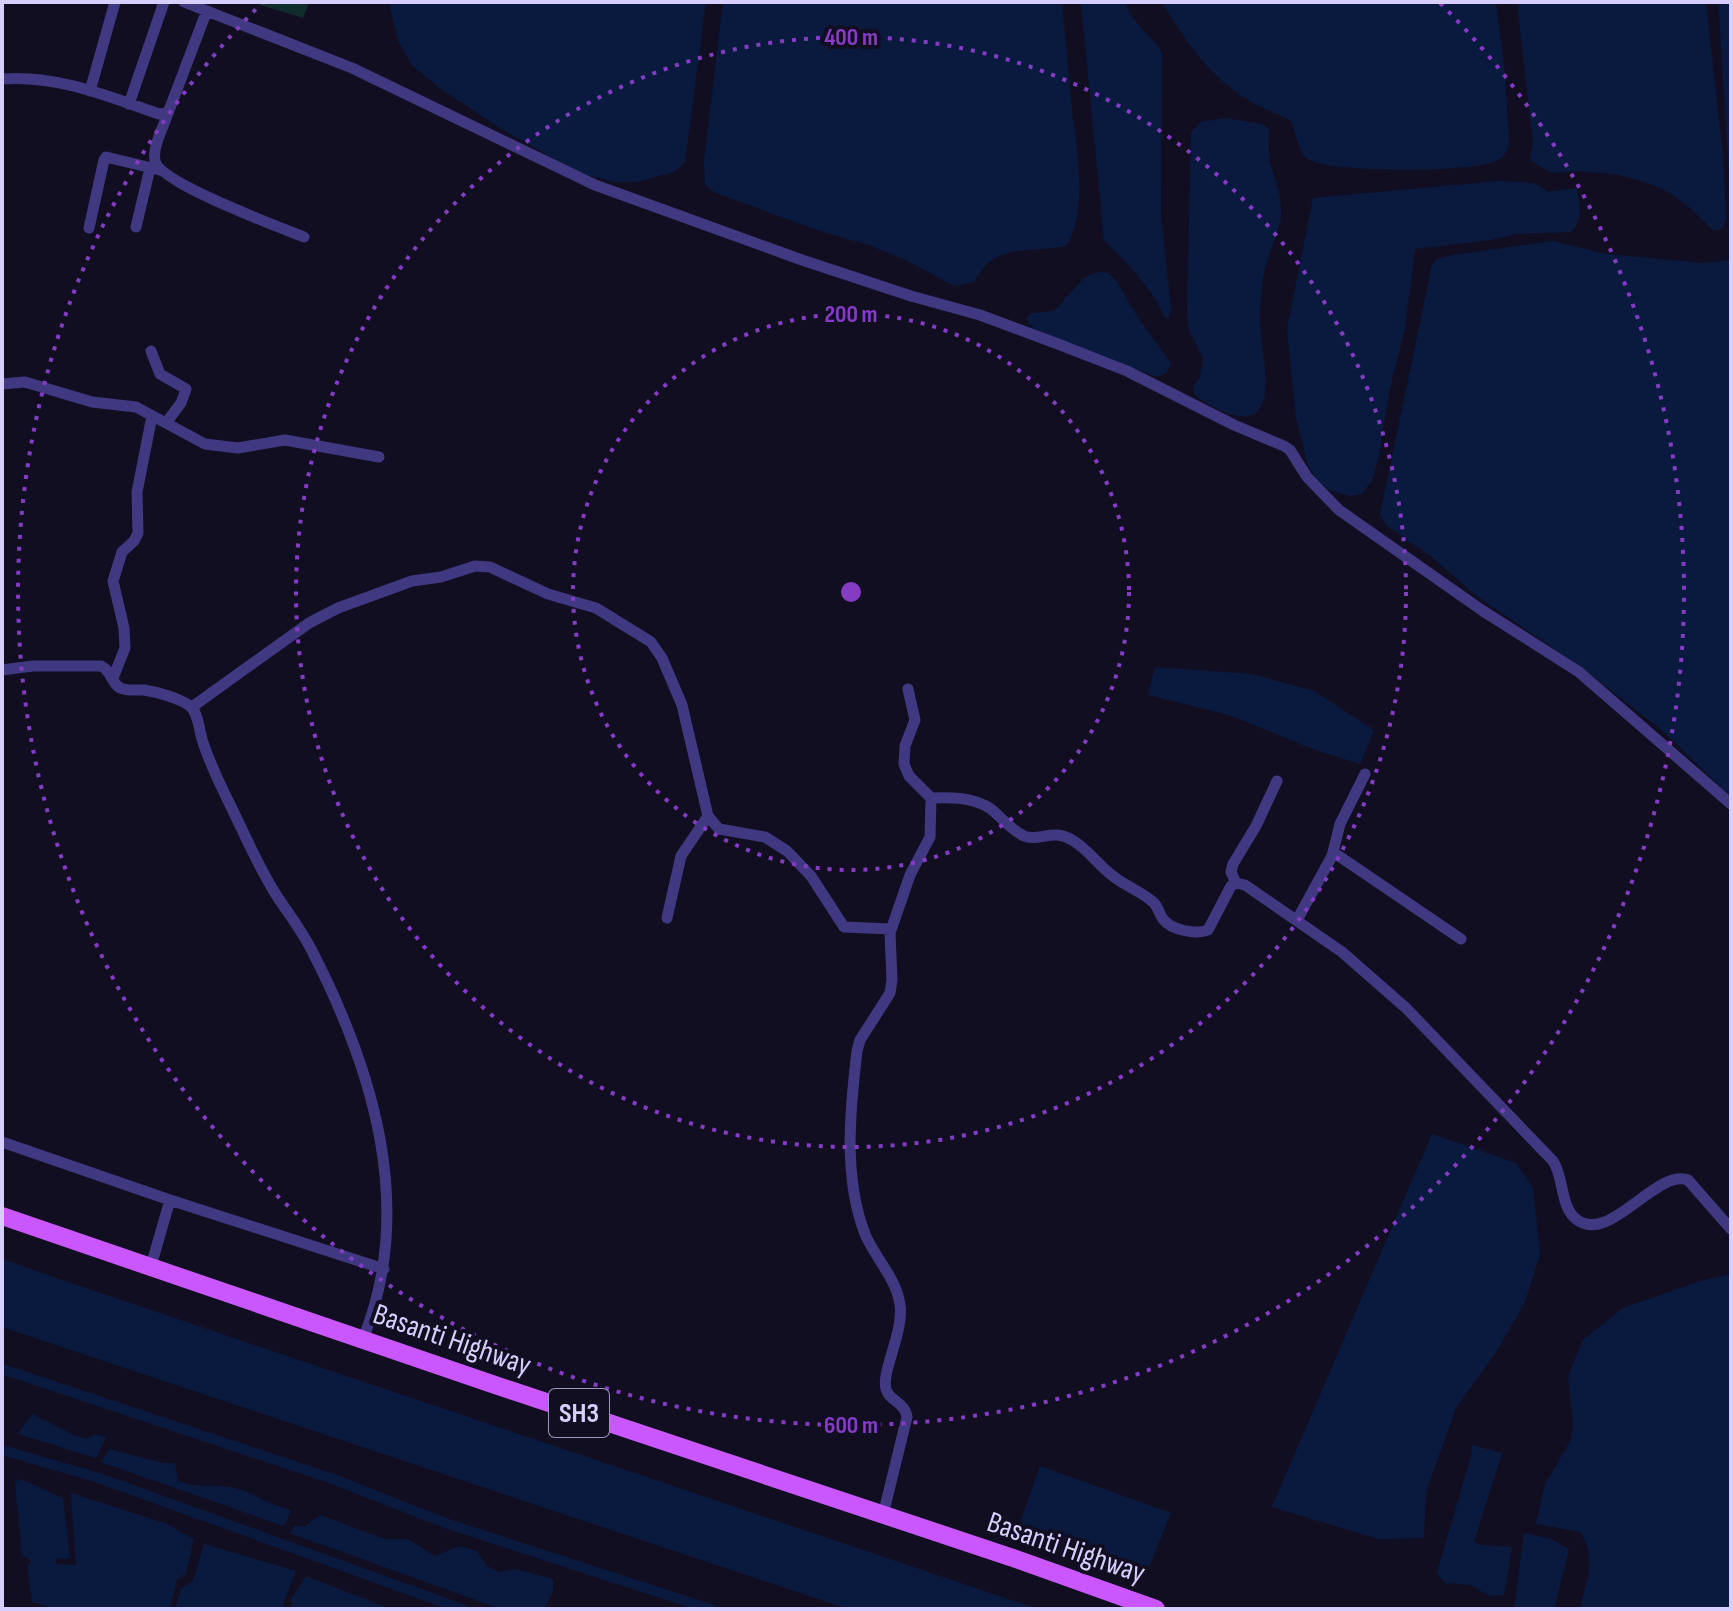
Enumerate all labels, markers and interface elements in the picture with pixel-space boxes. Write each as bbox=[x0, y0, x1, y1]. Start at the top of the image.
text: 400 m bbox=[824, 23, 878, 52]
text: 200 m bbox=[824, 300, 878, 329]
centre of rings bbox=[837, 578, 865, 606]
street label: Basanti Highway bbox=[368, 1296, 536, 1384]
road number: SH3 bbox=[549, 1389, 609, 1437]
text: 600 m bbox=[824, 1411, 878, 1440]
street label: Basanti Highway bbox=[982, 1504, 1150, 1592]

